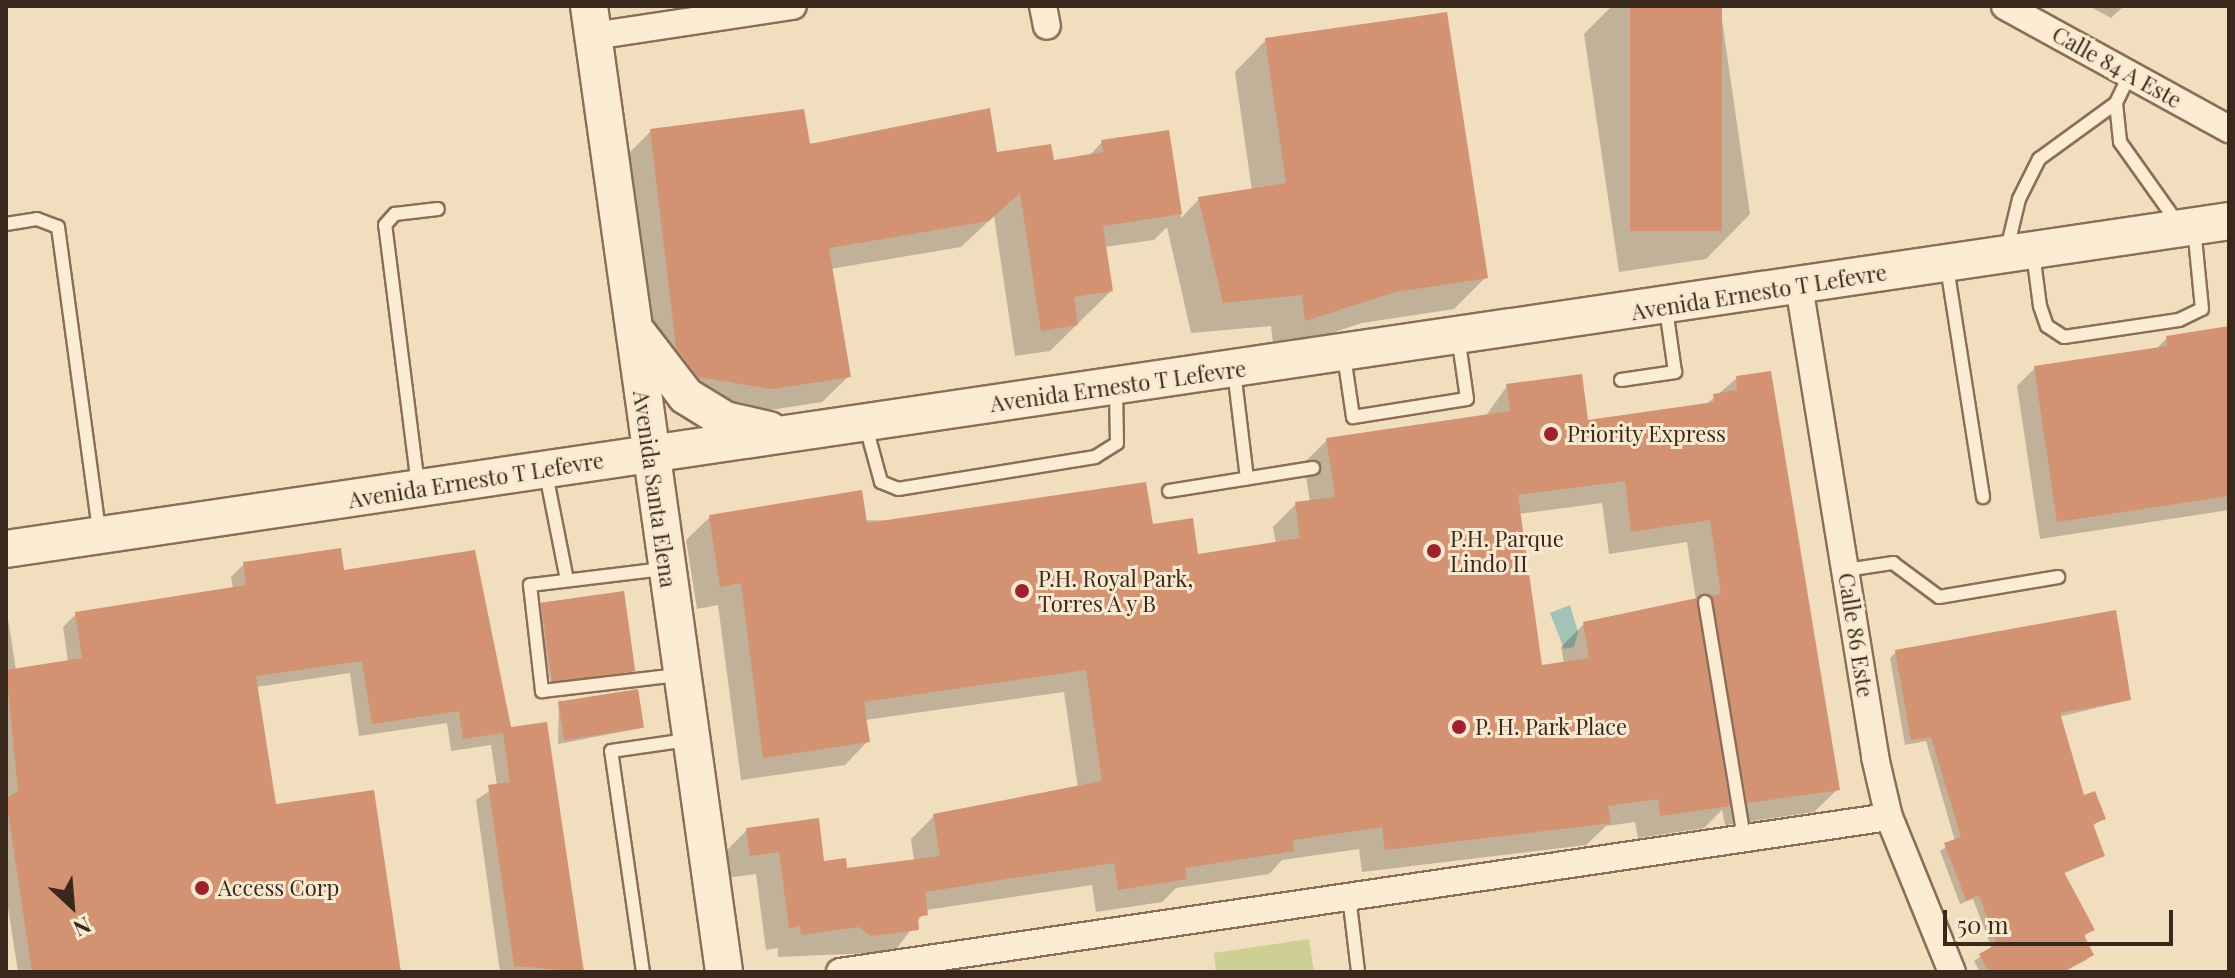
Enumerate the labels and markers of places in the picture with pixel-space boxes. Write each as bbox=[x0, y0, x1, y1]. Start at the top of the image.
place label: Priority Express bbox=[1567, 421, 1726, 447]
marker: Priority Express bbox=[1542, 425, 1560, 443]
place label: P.H. Parque Lindo II bbox=[1450, 525, 1564, 576]
marker: P.H. Parque Lindo II bbox=[1425, 542, 1443, 560]
place label: P.H. Royal Park, Torres A y B bbox=[1038, 565, 1193, 616]
marker: P.H. Royal Park, Torres A y B bbox=[1013, 582, 1031, 600]
place label: P. H. Park Place bbox=[1475, 714, 1627, 740]
marker: P. H. Park Place bbox=[1450, 718, 1468, 736]
place label: Access Corp bbox=[218, 875, 339, 901]
marker: Access Corp bbox=[193, 879, 211, 897]

